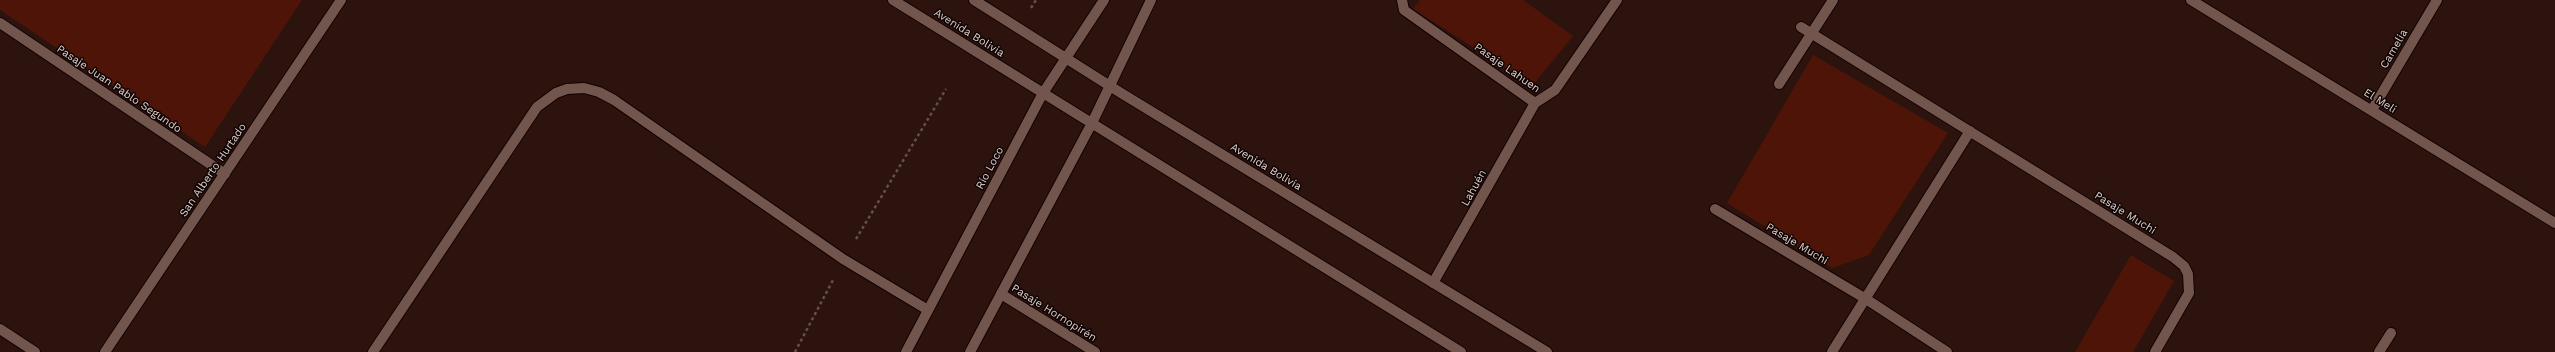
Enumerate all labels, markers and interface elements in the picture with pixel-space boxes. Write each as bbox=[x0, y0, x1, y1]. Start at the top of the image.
street label: Avenida Bolivia bbox=[931, 6, 1007, 60]
street label: Camelia bbox=[2378, 27, 2410, 71]
street label: Pasaje Lahuen bbox=[1471, 40, 1543, 96]
street label: Pasaje Juan Pablo Segundo bbox=[54, 42, 184, 136]
street label: El Meli bbox=[2361, 86, 2399, 116]
street label: San Alberto Hurtado bbox=[177, 121, 249, 219]
street label: Avenida Bolivia bbox=[1228, 141, 1304, 193]
street label: Río Loco bbox=[973, 144, 1007, 192]
street label: Lahuén bbox=[1459, 168, 1489, 208]
street label: Pasaje Muchi bbox=[2092, 189, 2158, 237]
street label: Pasaje Muchi bbox=[1764, 220, 1830, 268]
street label: Pasaje Hornopirén bbox=[1009, 282, 1099, 344]

